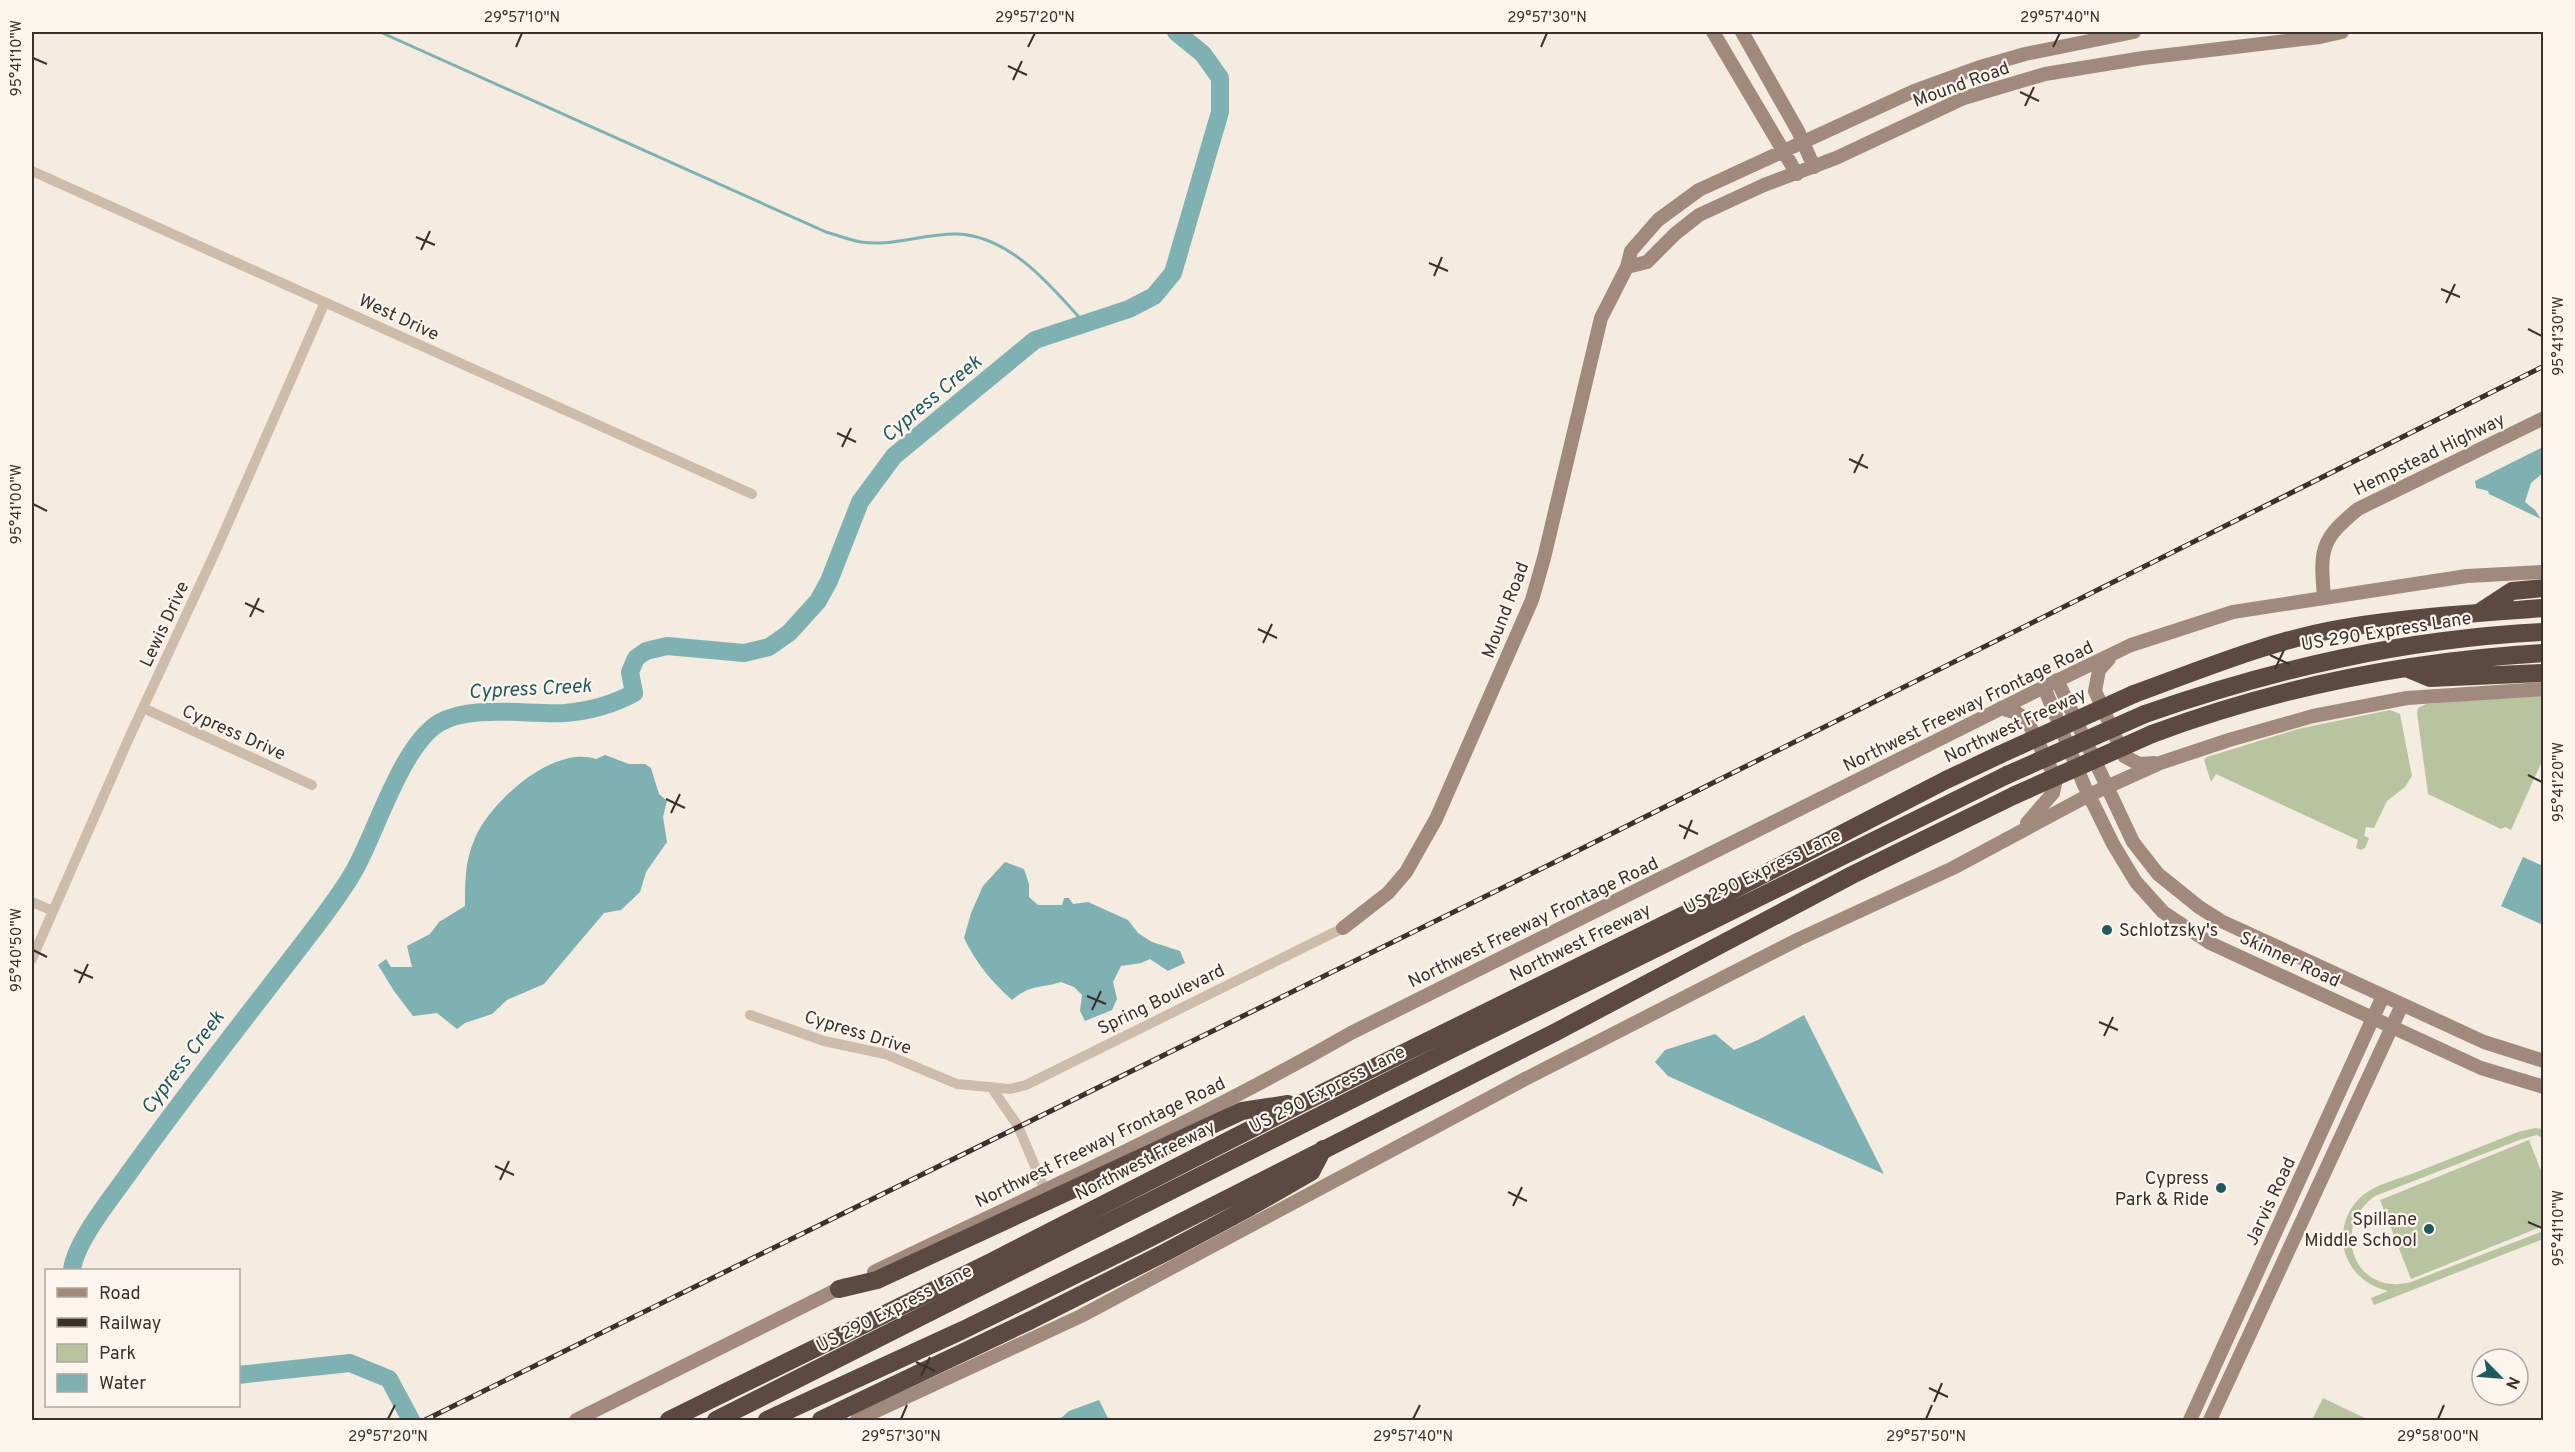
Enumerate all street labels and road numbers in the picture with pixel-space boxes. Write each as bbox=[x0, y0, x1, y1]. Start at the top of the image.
street label: Mound Road bbox=[1910, 57, 2013, 114]
street label: West Drive bbox=[354, 290, 442, 347]
street label: Hempstead Highway bbox=[2350, 409, 2509, 502]
street label: Mound Road bbox=[1478, 559, 1535, 662]
street label: Lewis Drive bbox=[135, 578, 195, 671]
street label: US 290 Express Lane bbox=[2299, 608, 2473, 657]
street label: Northwest Freeway Frontage Road bbox=[1839, 636, 2097, 776]
street label: Northwest Freeway bbox=[1940, 683, 2090, 767]
street label: Cypress Drive bbox=[178, 700, 289, 766]
street label: US 290 Express Lane bbox=[1680, 824, 1845, 920]
street label: Northwest Freeway Frontage Road bbox=[1404, 852, 1662, 992]
street label: Northwest Freeway bbox=[1506, 898, 1654, 986]
street label: Skinner Road bbox=[2235, 927, 2343, 994]
street label: Spring Boulevard bbox=[1094, 960, 1229, 1041]
street label: Cypress Drive bbox=[801, 1006, 914, 1061]
street label: US 290 Express Lane bbox=[1246, 1041, 1410, 1140]
street label: Northwest Freeway Frontage Road bbox=[971, 1072, 1229, 1212]
street label: Northwest Freeway bbox=[1071, 1115, 1219, 1205]
street label: Jarvis Road bbox=[2241, 1154, 2302, 1249]
street label: US 290 Express Lane bbox=[813, 1260, 977, 1359]

